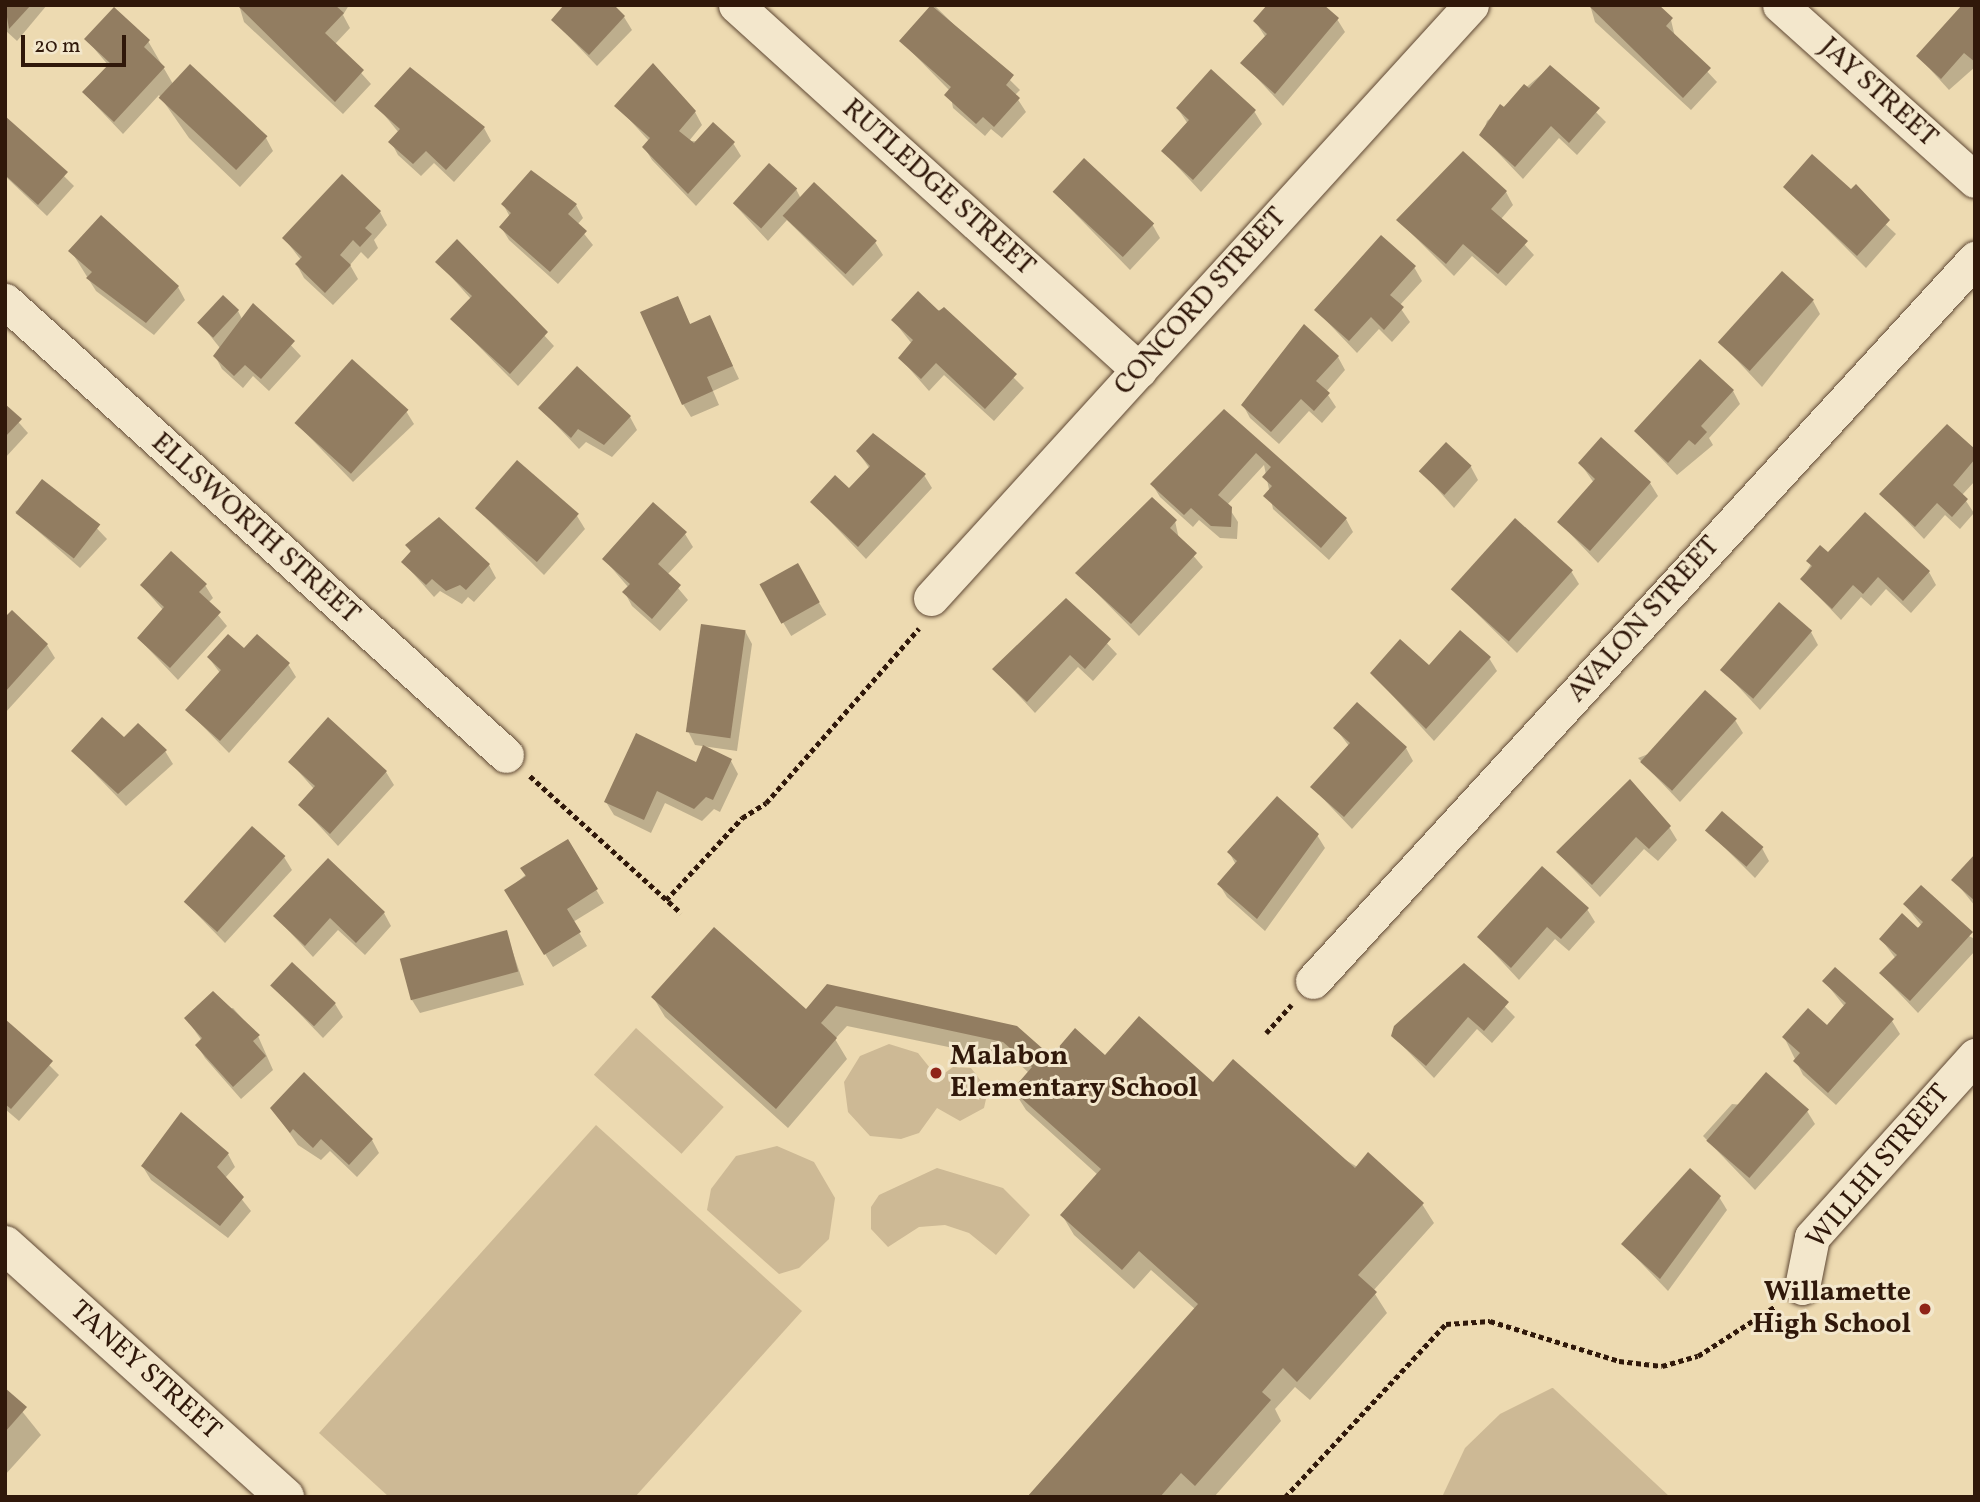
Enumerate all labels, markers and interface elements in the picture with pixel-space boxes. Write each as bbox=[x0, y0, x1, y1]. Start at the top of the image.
scale bar bbox=[24, 21, 130, 65]
street label: JAY STREET bbox=[1812, 31, 1944, 155]
text: 20 m bbox=[34, 32, 80, 61]
street label: RUTLEDGE STREET bbox=[835, 92, 1041, 284]
street label: CONCORD STREET bbox=[1108, 201, 1294, 403]
street label: ELLSWORTH STREET bbox=[144, 426, 366, 632]
street label: AVALON STREET bbox=[1561, 530, 1727, 710]
place label: Malabon Elementary School bbox=[950, 1040, 1199, 1106]
marker: Malabon Elementary School bbox=[928, 1065, 944, 1081]
street label: WILLHI STREET bbox=[1800, 1078, 1958, 1256]
place label: Willamette High School bbox=[1753, 1276, 1911, 1342]
street label: TANEY STREET bbox=[62, 1294, 228, 1448]
marker: Willamette High School bbox=[1917, 1301, 1933, 1317]

